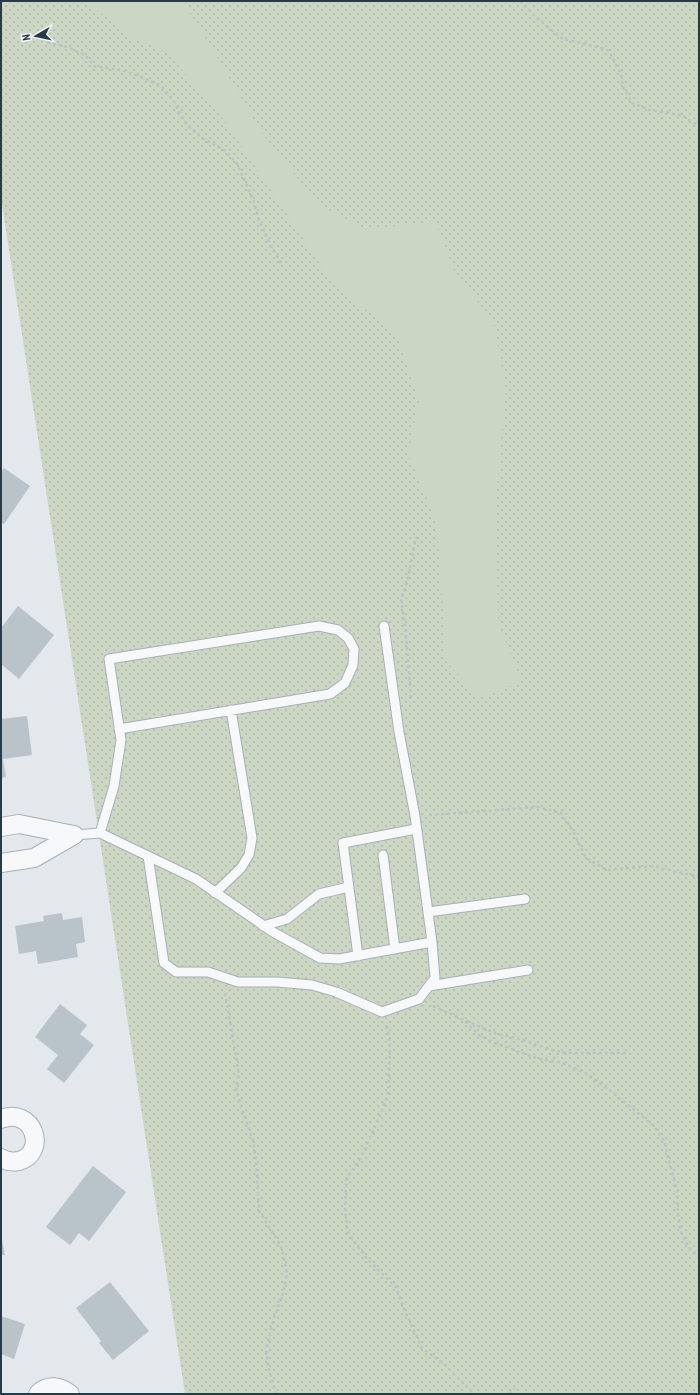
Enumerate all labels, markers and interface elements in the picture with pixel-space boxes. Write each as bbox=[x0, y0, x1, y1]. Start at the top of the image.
north arrow bbox=[16, 16, 56, 56]
text: N bbox=[19, 33, 34, 42]

